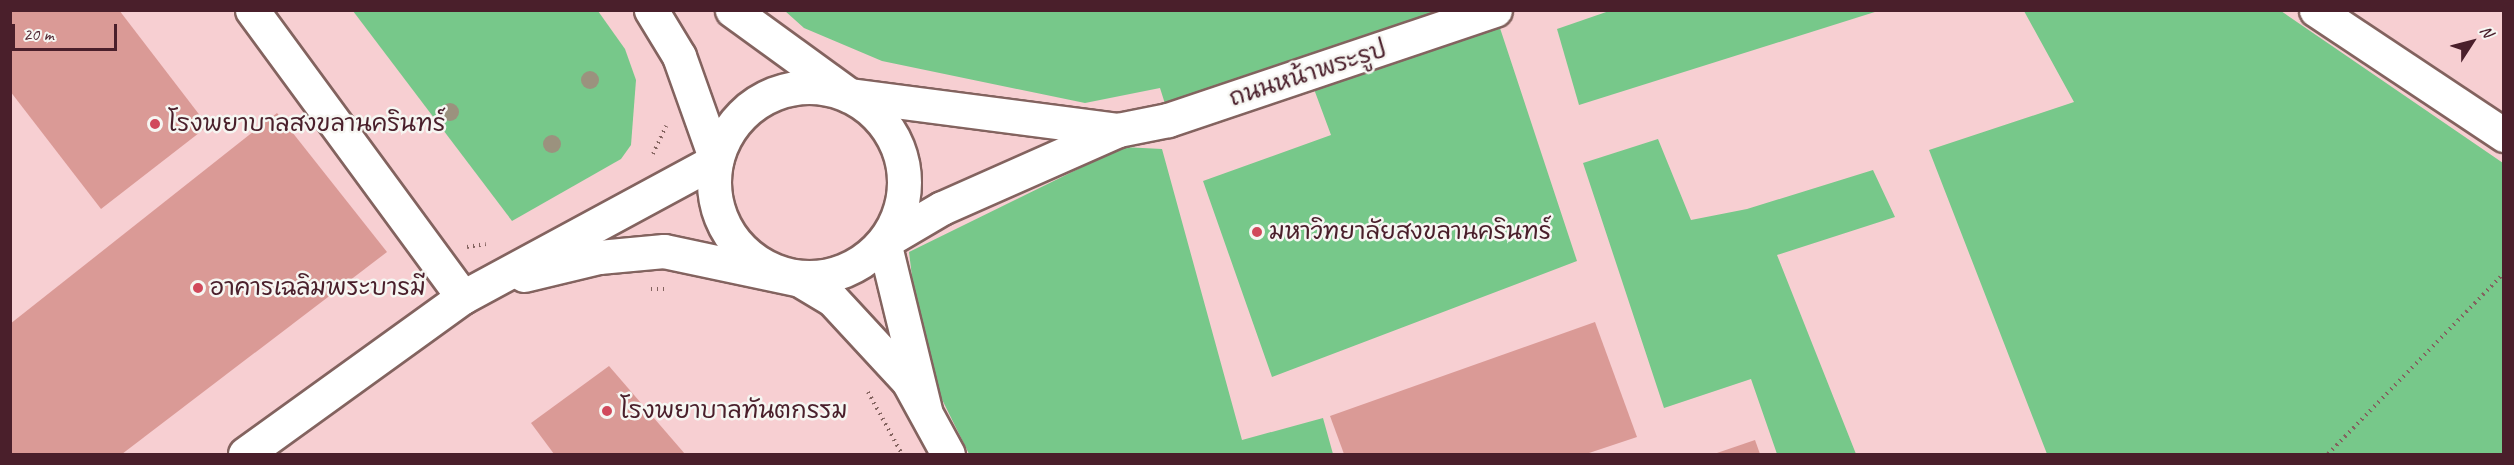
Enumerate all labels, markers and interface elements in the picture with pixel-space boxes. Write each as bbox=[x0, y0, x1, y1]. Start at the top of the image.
scale bar bbox=[15, 12, 120, 50]
north arrow bbox=[2442, 12, 2502, 72]
text: N bbox=[2476, 22, 2498, 41]
text: 20 m bbox=[23, 23, 54, 45]
street label: ถนนหน้าพระรูป bbox=[1226, 35, 1390, 113]
place label: โรงพยาบาลสงขลานครินทร์ bbox=[168, 110, 445, 138]
marker: โรงพยาบาลสงขลานครินทร์ bbox=[146, 115, 164, 133]
place label: มหาวิทยาลัยสงขลานครินทร์ bbox=[1269, 218, 1551, 246]
marker: มหาวิทยาลัยสงขลานครินทร์ bbox=[1250, 225, 1264, 239]
place label: อาคารเฉลิมพระบารมี bbox=[210, 274, 426, 302]
marker: อาคารเฉลิมพระบารมี bbox=[191, 281, 205, 295]
place label: โรงพยาบาลทันตกรรม bbox=[620, 397, 848, 425]
marker: โรงพยาบาลทันตกรรม bbox=[598, 402, 616, 420]

